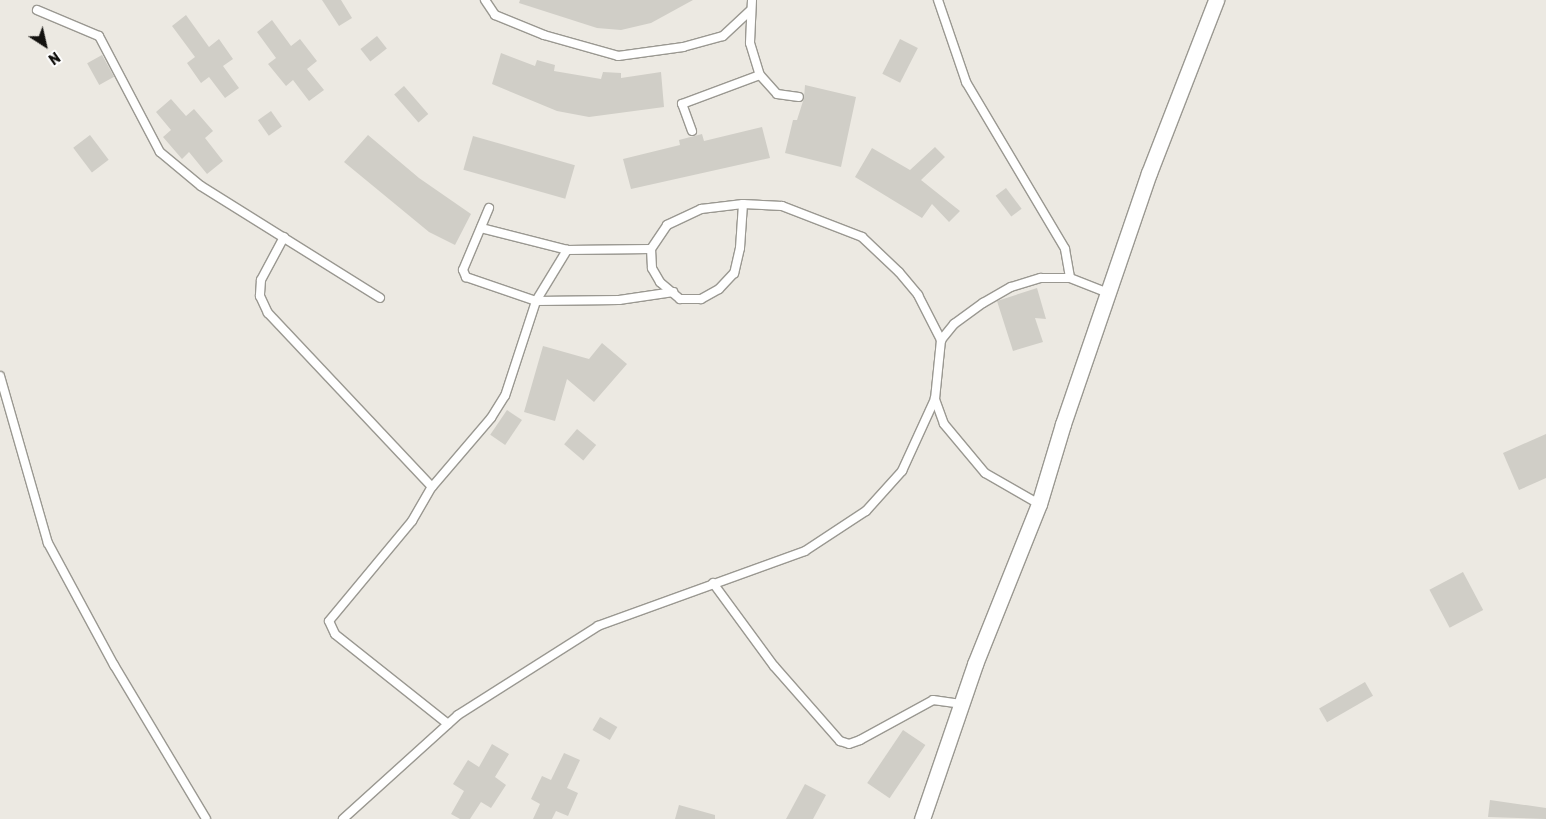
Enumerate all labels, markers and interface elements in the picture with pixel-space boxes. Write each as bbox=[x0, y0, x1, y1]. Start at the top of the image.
north arrow bbox=[20, 20, 70, 70]
text: N bbox=[45, 48, 63, 68]

